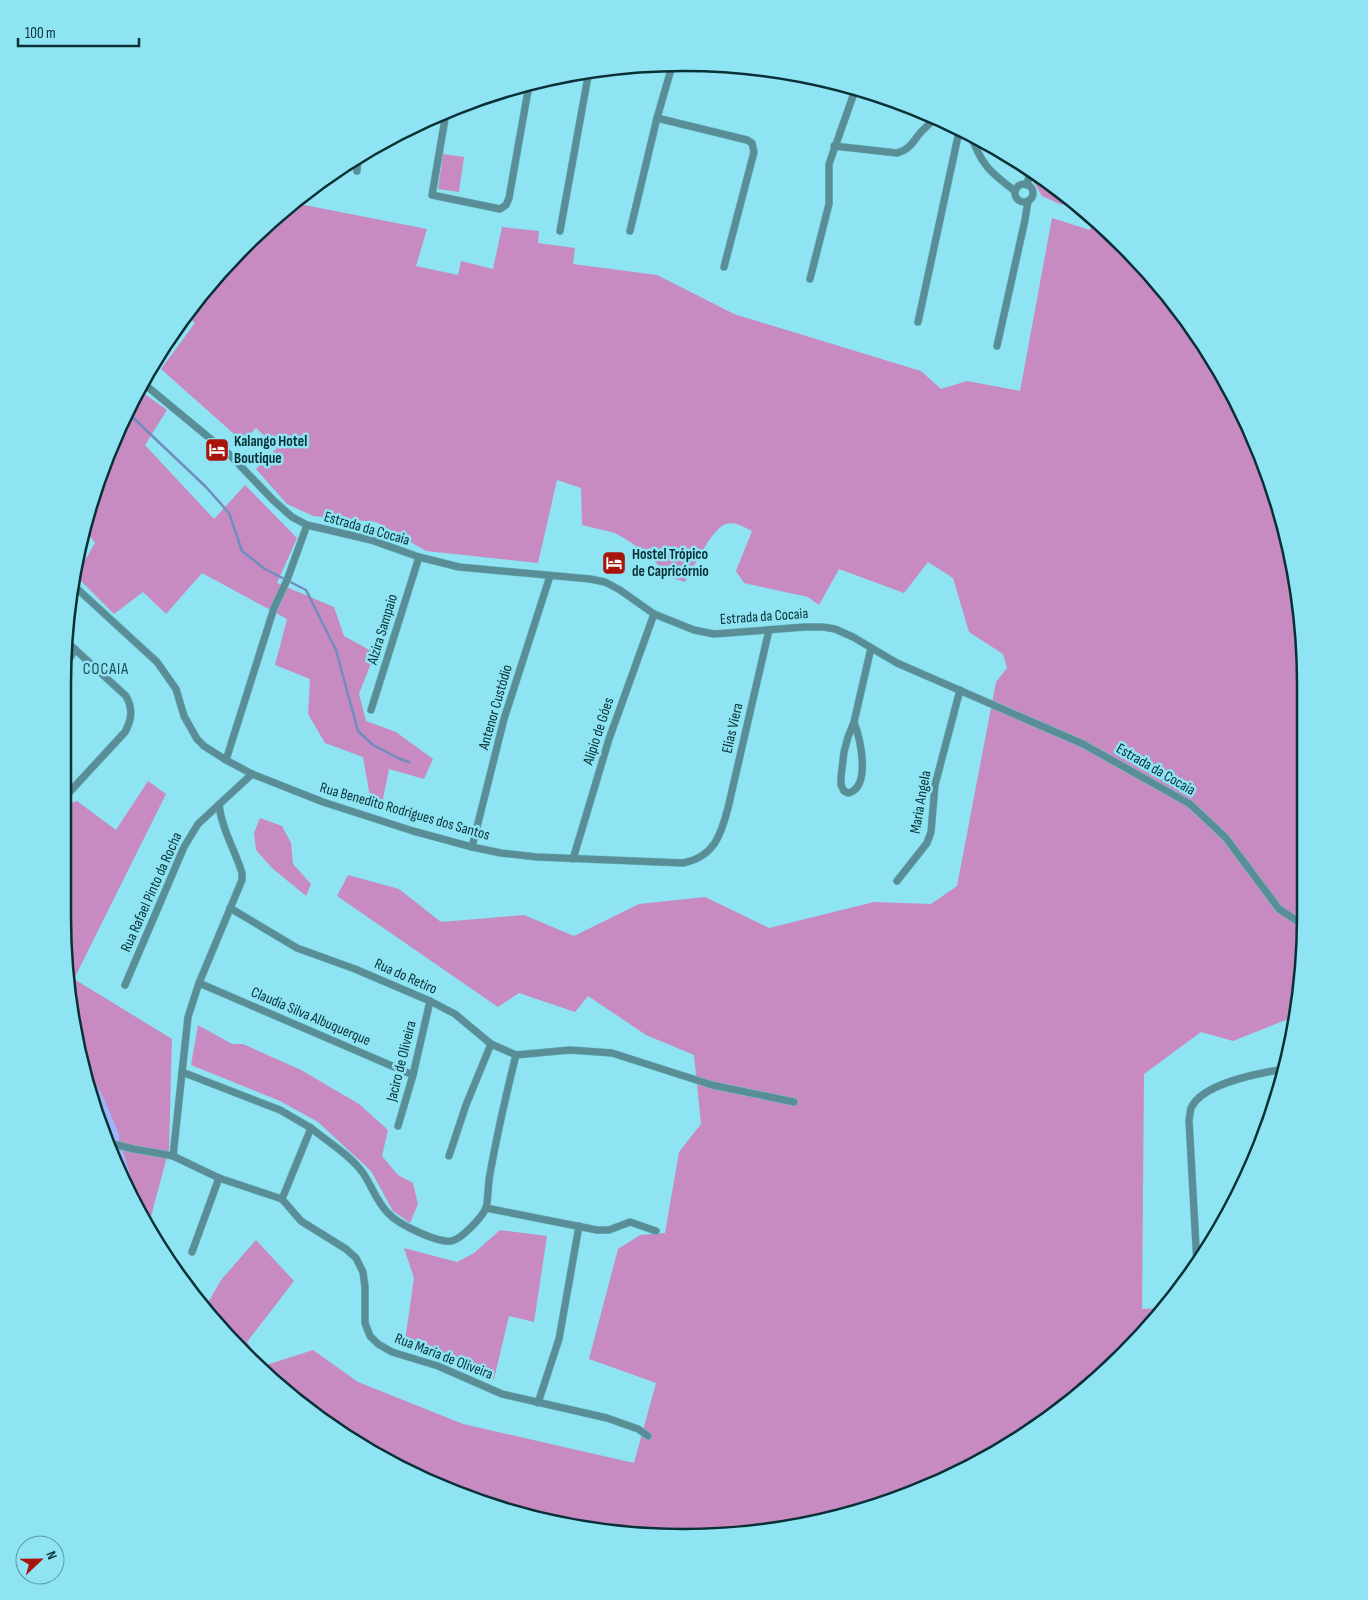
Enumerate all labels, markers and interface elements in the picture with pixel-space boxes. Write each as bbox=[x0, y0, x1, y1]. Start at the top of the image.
scale bar bbox=[18, 15, 139, 47]
text: 100 m bbox=[25, 24, 56, 43]
place label: Kalango Hotel Boutique bbox=[234, 432, 307, 468]
hotel icon: Kalango Hotel Boutique bbox=[204, 437, 230, 463]
street label: Estrada da Cocaia bbox=[322, 507, 412, 550]
place label: Hostel Trópico de Capricórnio bbox=[632, 545, 709, 581]
hotel icon: Hostel Trópico de Capricórnio bbox=[601, 550, 627, 576]
street label: Alzira Sampaio bbox=[362, 592, 402, 668]
street label: Estrada da Cocaia bbox=[719, 604, 809, 629]
district label: COCAIA bbox=[83, 660, 129, 679]
street label: Antenor Custódio bbox=[474, 662, 517, 753]
street label: Alipio de Góes bbox=[578, 695, 618, 768]
street label: Elias Viera bbox=[717, 701, 748, 755]
street label: Estrada da Cocaia bbox=[1113, 739, 1199, 800]
street label: Maria Angela bbox=[906, 769, 935, 835]
street label: Rua Benedito Rodrigues dos Santos bbox=[318, 778, 492, 845]
street label: Rua Rafael Pinto da Rocha bbox=[116, 829, 187, 955]
street label: Rua do Retiro bbox=[372, 954, 440, 999]
street label: Claudia Silva Albuquerque bbox=[248, 983, 373, 1050]
street label: Jaciro de Oliveira bbox=[382, 1019, 421, 1104]
street label: Rua Maria de Oliveira bbox=[392, 1329, 496, 1384]
north arrow bbox=[15, 1535, 65, 1585]
text: N bbox=[42, 1549, 61, 1562]

